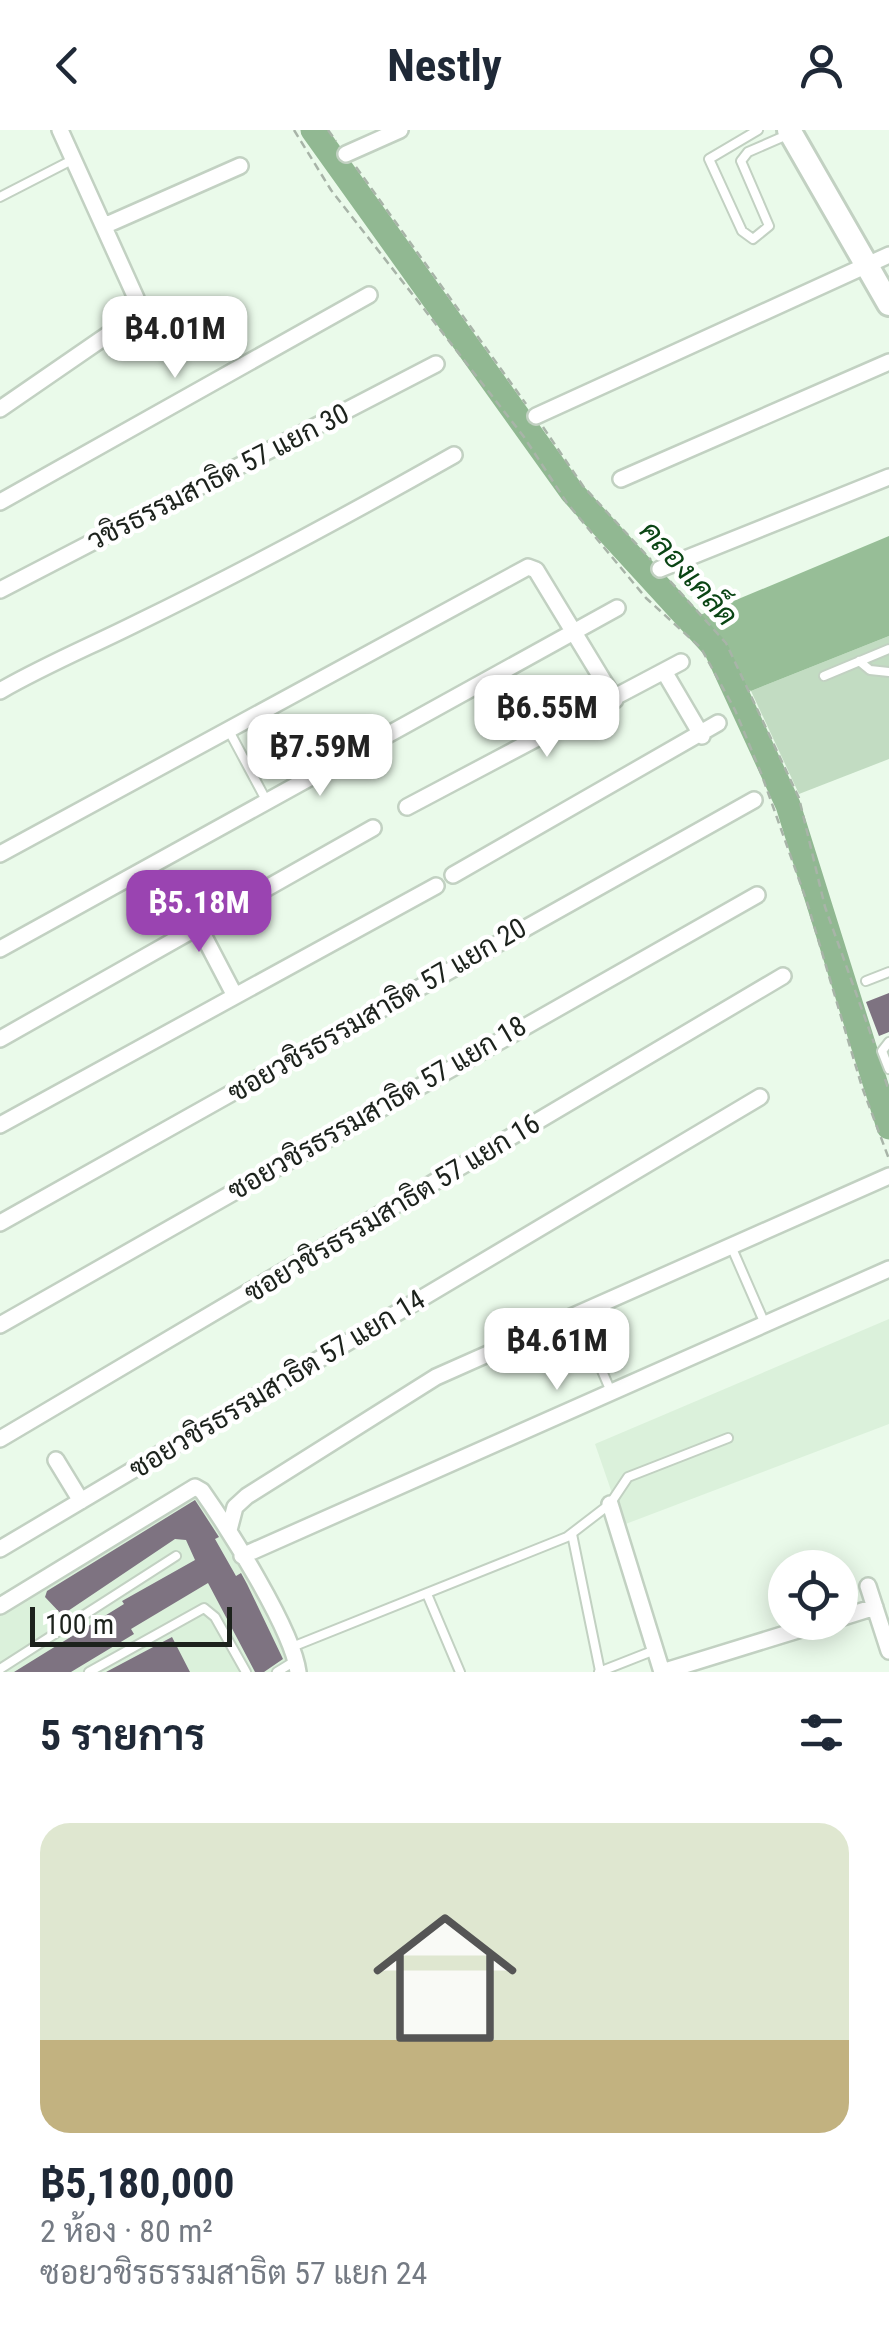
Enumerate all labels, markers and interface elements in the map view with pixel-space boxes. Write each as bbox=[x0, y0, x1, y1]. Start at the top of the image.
icon: back bbox=[40, 38, 95, 93]
icon: person bbox=[794, 38, 849, 93]
text: Nestly bbox=[387, 39, 502, 92]
pin: ฿4.01M bbox=[94, 296, 256, 381]
text: ฿4.01M bbox=[124, 309, 226, 347]
street label: วชิรธรรมสาธิต 57 แยก 30 bbox=[82, 397, 354, 557]
water label: คลองเคล็ด bbox=[633, 511, 748, 633]
pin: ฿6.55M bbox=[466, 675, 628, 760]
text: ฿6.55M bbox=[496, 688, 598, 726]
pin: ฿7.59M bbox=[239, 714, 401, 799]
text: ฿7.59M bbox=[269, 727, 371, 765]
pin: ฿5.18M bbox=[118, 870, 280, 955]
text: ฿5.18M bbox=[148, 883, 250, 921]
street label: ซอยวชิรธรรมสาธิต 57 แยก 20 bbox=[222, 911, 532, 1109]
street label: ซอยวชิรธรรมสาธิต 57 แยก 18 bbox=[222, 1009, 532, 1207]
street label: ซอยวชิรธรรมสาธิต 57 แยก 16 bbox=[238, 1107, 546, 1309]
street label: ซอยวชิรธรรมสาธิต 57 แยก 14 bbox=[123, 1283, 431, 1485]
pin: ฿4.61M bbox=[476, 1308, 638, 1393]
text: ฿4.61M bbox=[506, 1321, 608, 1359]
map controls bbox=[768, 1550, 858, 1640]
button: locate bbox=[768, 1550, 858, 1640]
scale bar bbox=[30, 1602, 232, 1646]
text: 100 m bbox=[45, 1608, 114, 1641]
icon: filters bbox=[794, 1705, 849, 1760]
text: 5 รายการ bbox=[40, 1711, 205, 1760]
icon: home bbox=[355, 1888, 535, 2068]
text: ฿5,180,000 bbox=[40, 2159, 234, 2208]
text: 2 ห้อง · 80 m² bbox=[40, 2212, 213, 2250]
text: ซอยวชิรธรรมสาธิต 57 แยก 24 bbox=[40, 2254, 427, 2292]

